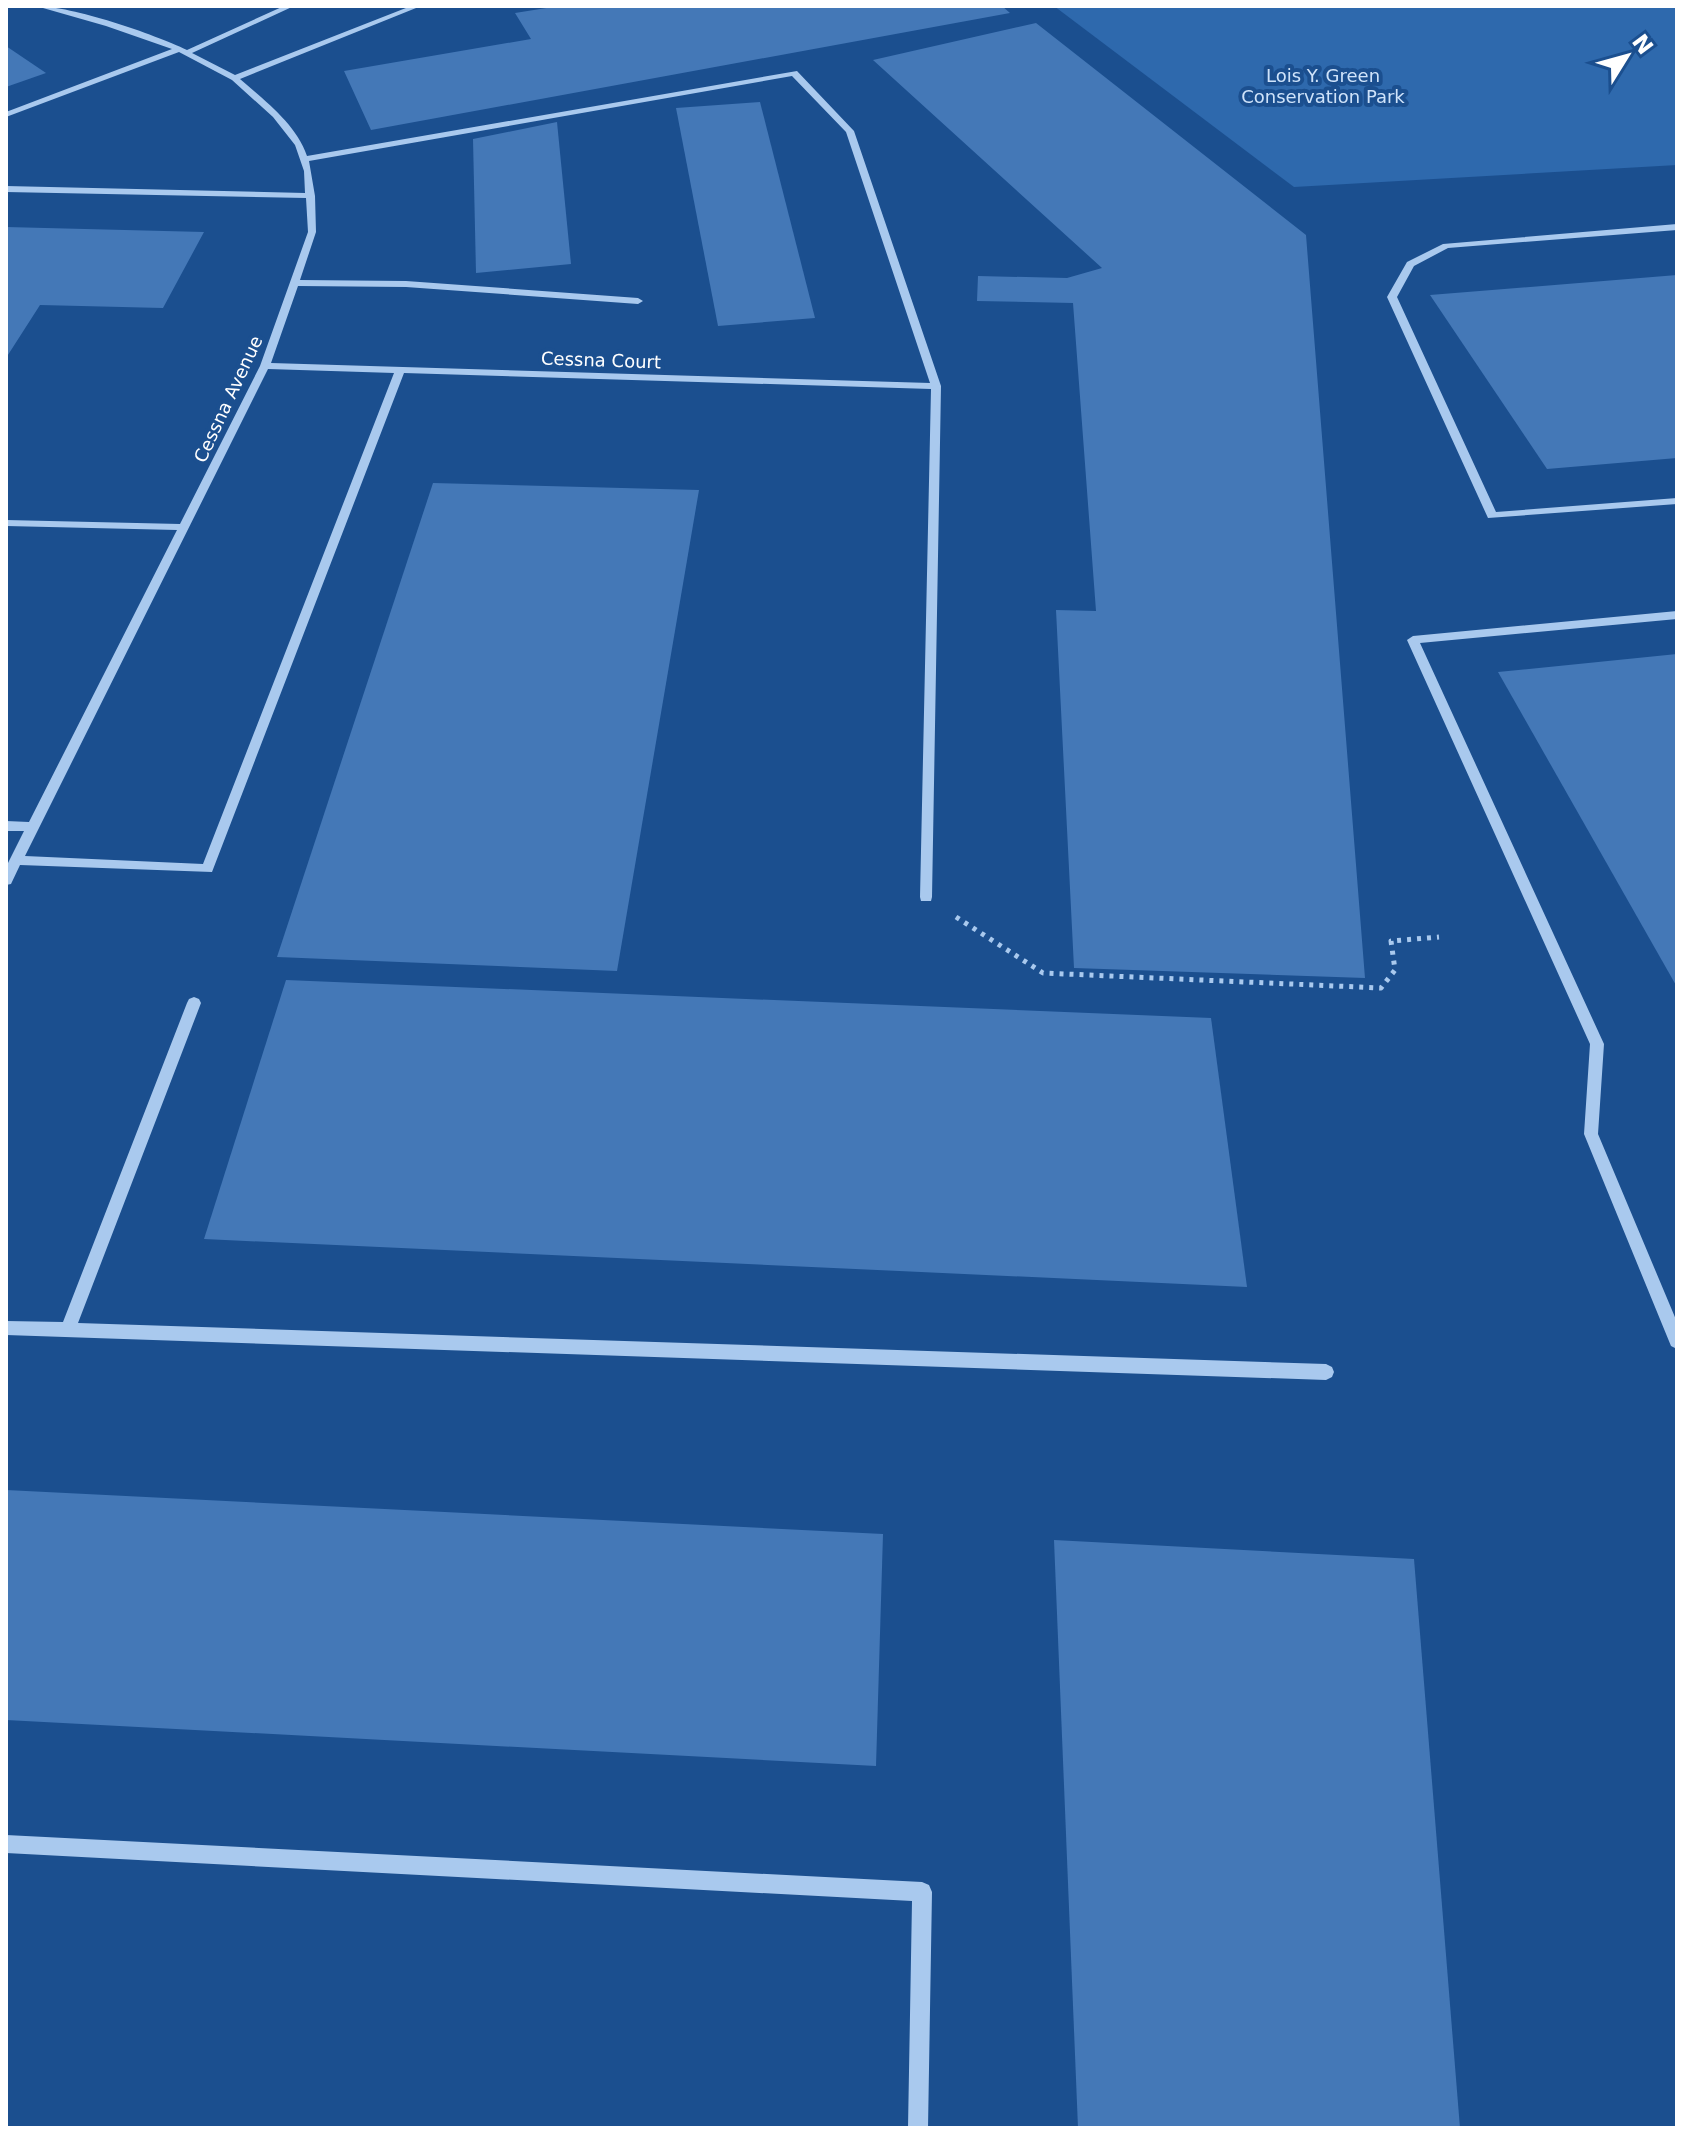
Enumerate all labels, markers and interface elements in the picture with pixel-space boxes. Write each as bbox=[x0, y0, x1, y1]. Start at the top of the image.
north arrow bbox=[1587, 16, 1667, 96]
text: N bbox=[1627, 29, 1658, 59]
park label: Lois Y. Green Conservation Park bbox=[1241, 65, 1405, 107]
street label: Cessna Avenue bbox=[189, 332, 267, 466]
street label: Cessna Court bbox=[541, 347, 661, 373]

